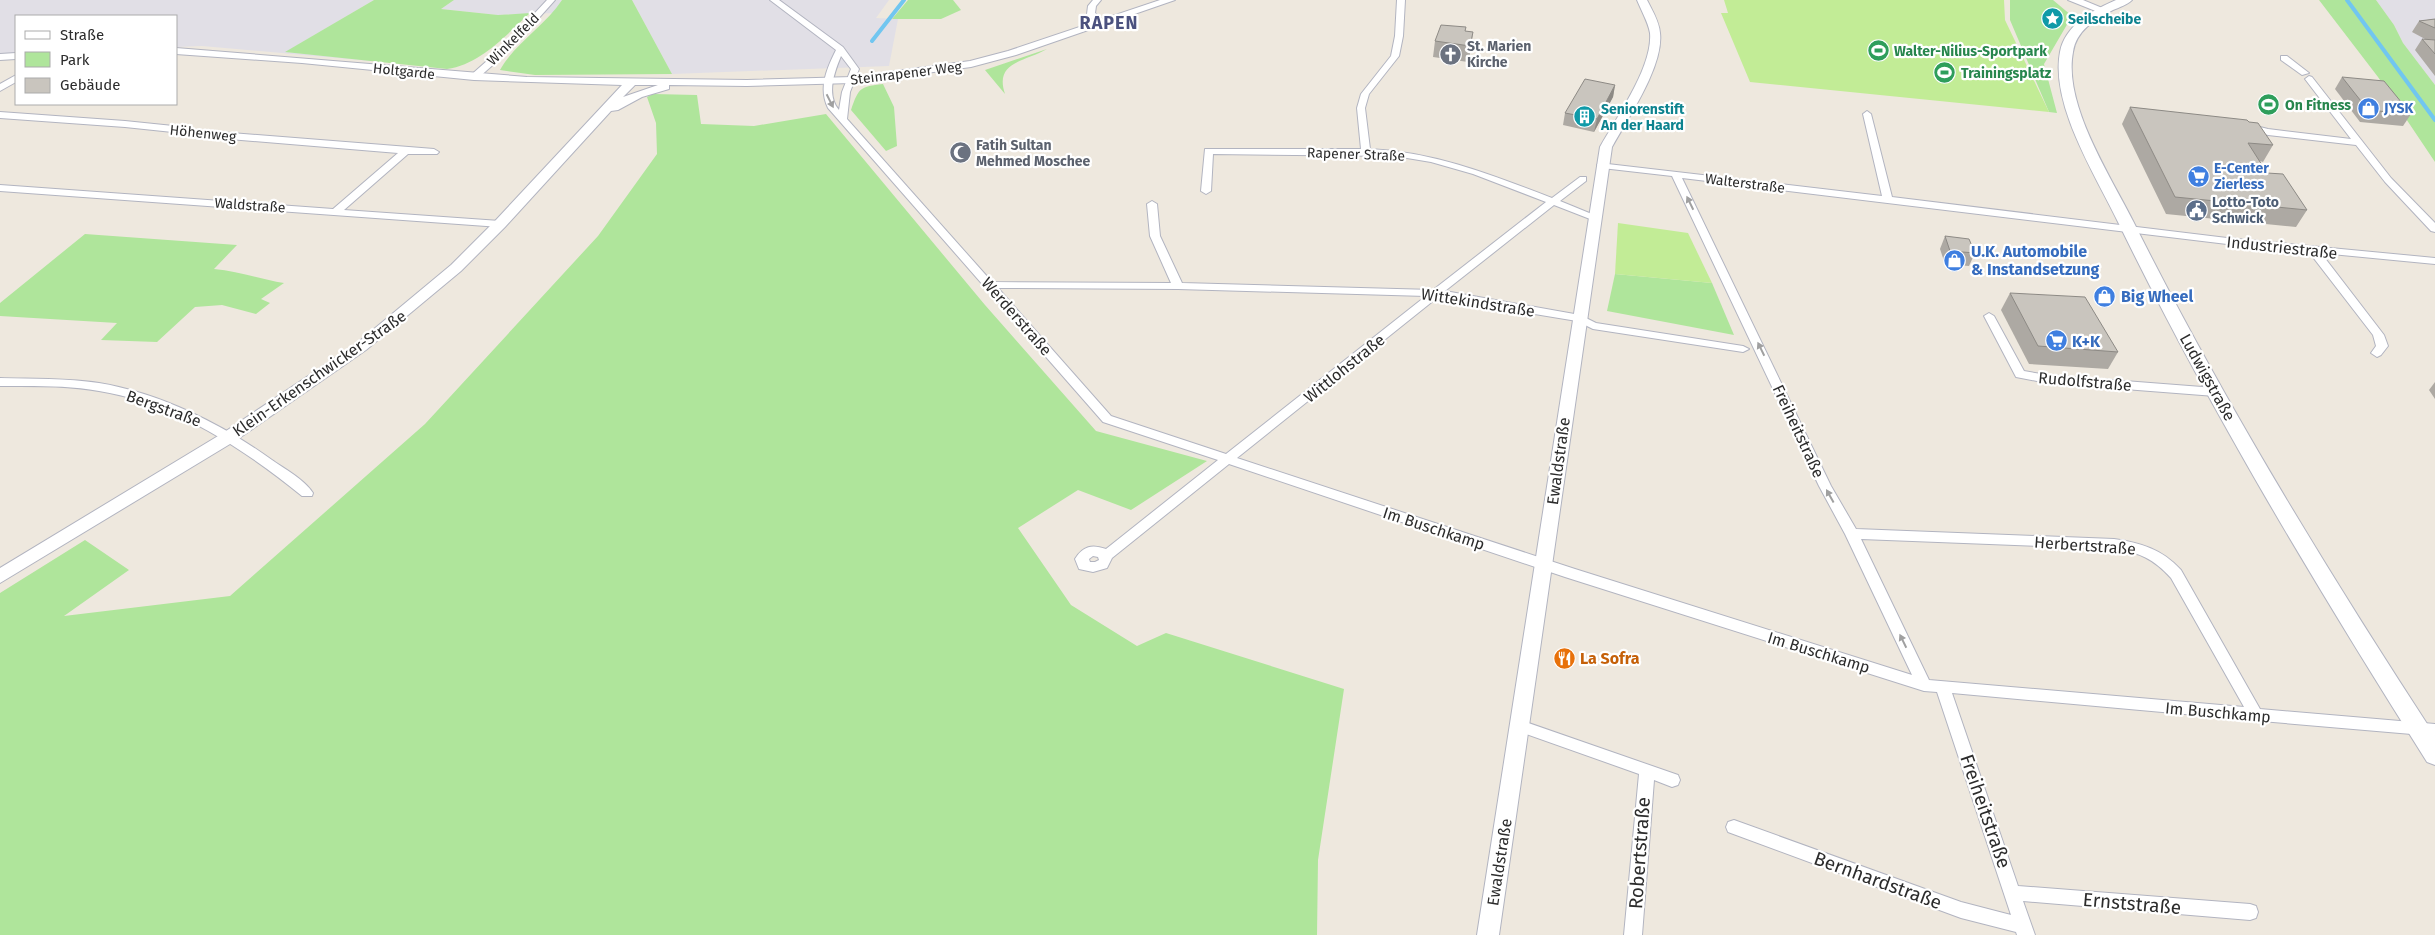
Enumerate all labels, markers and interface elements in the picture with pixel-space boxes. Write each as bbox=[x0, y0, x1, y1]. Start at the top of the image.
place icon: Seilscheibe bbox=[2040, 7, 2064, 31]
street label: Winkelfeld bbox=[484, 10, 543, 69]
place label: Seilscheibe bbox=[2068, 11, 2141, 28]
district label: RAPEN bbox=[1080, 12, 1138, 34]
legend bbox=[15, 15, 178, 105]
text: Straße bbox=[60, 26, 104, 44]
place label: St. Marien Kirche bbox=[1467, 38, 1531, 71]
sports icon: Walter-Nilius-Sportpark bbox=[1866, 39, 1890, 63]
church icon: St. Marien Kirche bbox=[1439, 42, 1463, 66]
place label: Walter-Nilius-Sportpark bbox=[1894, 43, 2047, 60]
text: Park bbox=[60, 51, 90, 69]
street label: Steinrapener Weg bbox=[849, 58, 963, 89]
street label: Holtgarde bbox=[372, 60, 436, 83]
sports icon: Trainingsplatz bbox=[1933, 61, 1957, 85]
place label: Trainingsplatz bbox=[1961, 65, 2052, 82]
text: Gebäude bbox=[60, 76, 120, 94]
sports icon: On Fitness bbox=[2257, 93, 2281, 117]
one-way arrow bbox=[826, 94, 834, 109]
shop icon: JYSK bbox=[2356, 96, 2380, 120]
place label: On Fitness bbox=[2285, 97, 2351, 114]
place label: JYSK bbox=[2383, 100, 2414, 117]
place label: Seniorenstift An der Haard bbox=[1600, 101, 1685, 134]
building icon: Seniorenstift An der Haard bbox=[1573, 105, 1597, 129]
street label: Höhenweg bbox=[169, 122, 238, 146]
place label: Fatih Sultan Mehmed Moschee bbox=[976, 137, 1091, 170]
mosque icon: Fatih Sultan Mehmed Moschee bbox=[948, 141, 972, 165]
street label: Rapener Straße bbox=[1307, 144, 1405, 165]
place label: E-Center Zierless bbox=[2214, 160, 2269, 193]
supermarket icon: E-Center Zierless bbox=[2186, 164, 2210, 188]
street label: Walterstraße bbox=[1704, 170, 1786, 197]
place label: Lotto-Toto Schwick bbox=[2212, 194, 2279, 227]
street label: Waldstraße bbox=[214, 195, 286, 216]
one-way arrow bbox=[1686, 196, 1694, 210]
public building icon: Lotto-Toto Schwick bbox=[2184, 198, 2208, 222]
street label: Industriestraße bbox=[2226, 232, 2338, 263]
place label: U.K. Automobile & Instandsetzung bbox=[1971, 242, 2099, 279]
shop icon: U.K. Automobile & Instandsetzung bbox=[1943, 248, 1967, 272]
street label: Werderstraße bbox=[977, 273, 1056, 359]
street label: Wittekindstraße bbox=[1420, 284, 1536, 321]
shop icon: Big Wheel bbox=[2093, 284, 2117, 308]
place label: Big Wheel bbox=[2121, 287, 2193, 306]
street label: Klein-Erkenschwicker-Straße bbox=[229, 306, 410, 441]
supermarket icon: K+K bbox=[2044, 329, 2068, 353]
street label: Wittlohstraße bbox=[1300, 330, 1388, 407]
street label: Ludwigstraße bbox=[2176, 330, 2239, 424]
place label: K+K bbox=[2072, 332, 2101, 351]
one-way arrow bbox=[1757, 342, 1765, 356]
street label: Rudolfstraße bbox=[2037, 368, 2132, 395]
street label: Freiheitstraße bbox=[1769, 382, 1828, 481]
street label: Bergstraße bbox=[124, 386, 204, 431]
street label: Ewaldstraße bbox=[1543, 416, 1574, 506]
one-way arrow bbox=[1826, 489, 1835, 503]
street label: Im Buschkamp bbox=[1380, 503, 1487, 554]
street label: Herbertstraße bbox=[2034, 532, 2136, 559]
street label: Im Buschkamp bbox=[1765, 628, 1872, 677]
one-way arrow bbox=[1899, 634, 1907, 648]
restaurant icon: La Sofra bbox=[1552, 646, 1576, 670]
place label: La Sofra bbox=[1580, 649, 1640, 668]
street label: Im Buschkamp bbox=[2164, 698, 2272, 727]
street label: Freiheitstraße bbox=[1955, 751, 2016, 871]
street label: Robertstraße bbox=[1624, 796, 1655, 910]
street label: Ewaldstraße bbox=[1483, 817, 1516, 907]
street label: Bernhardstraße bbox=[1811, 847, 1945, 914]
street label: Ernststraße bbox=[2082, 888, 2182, 919]

